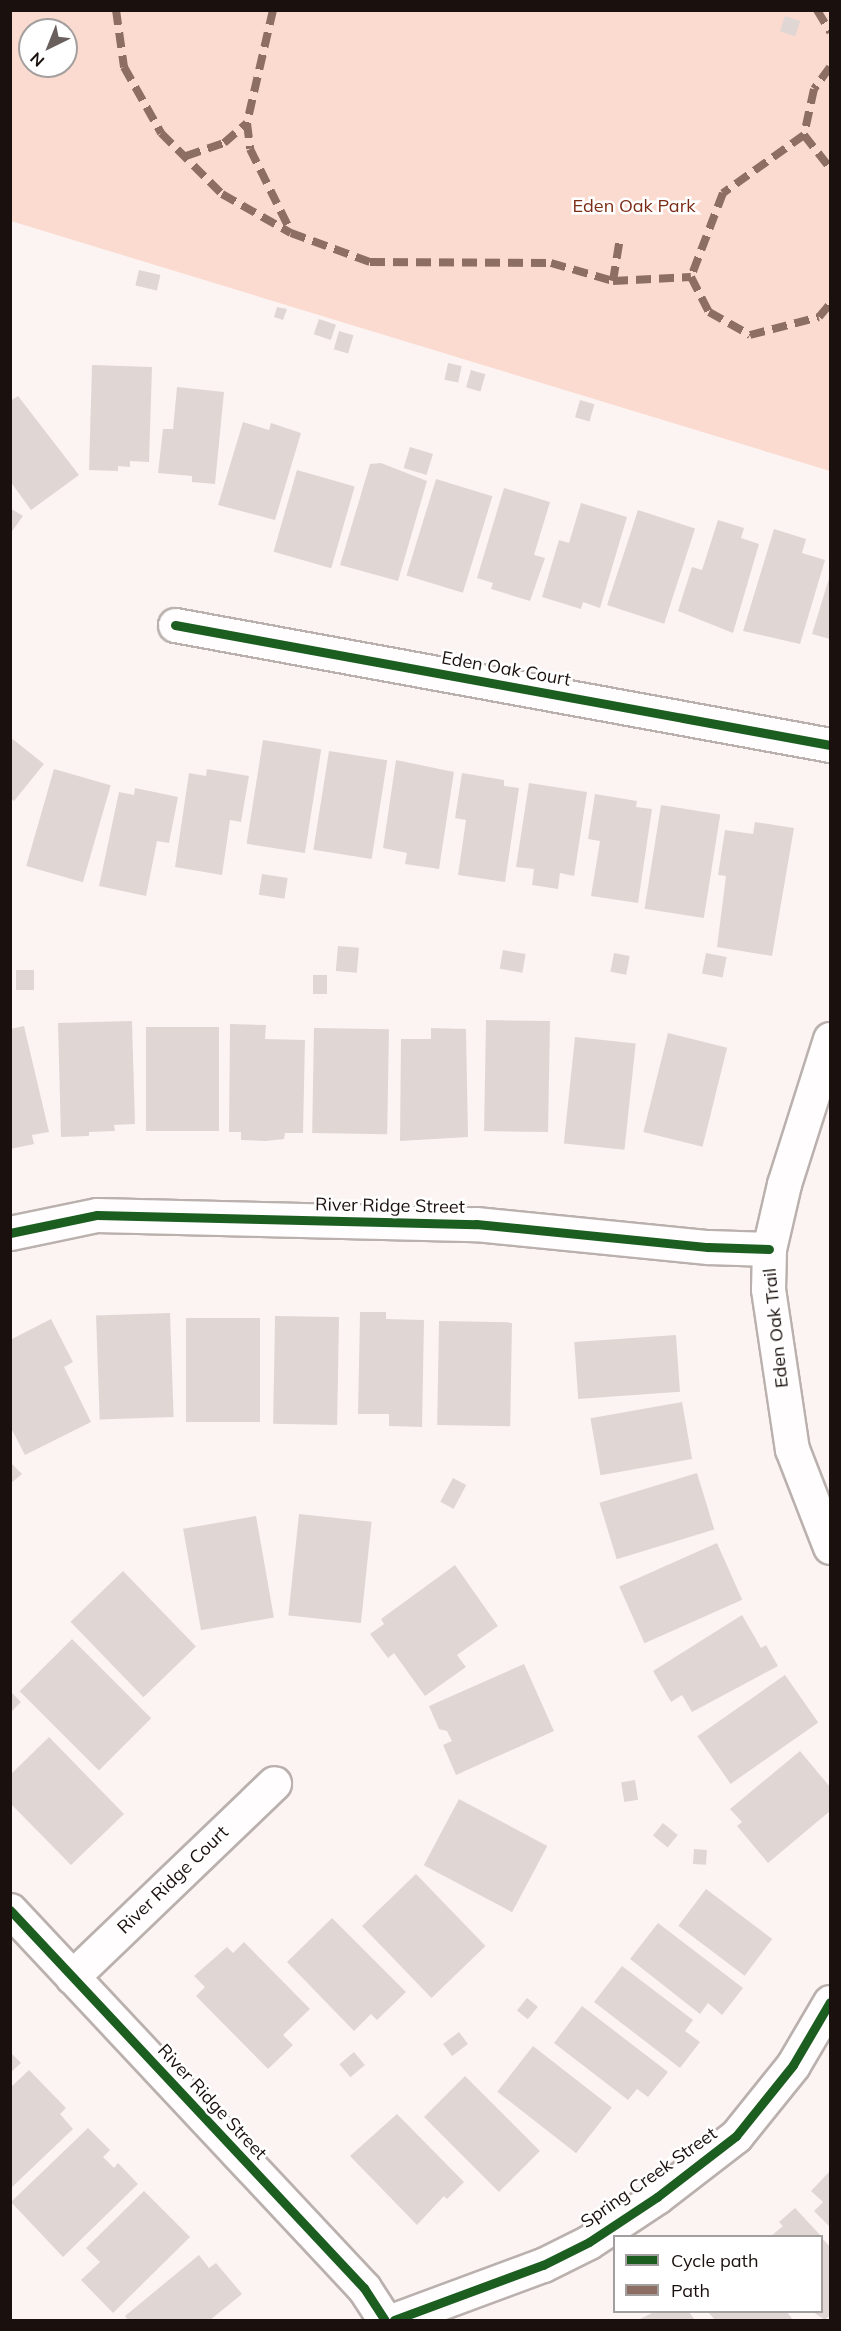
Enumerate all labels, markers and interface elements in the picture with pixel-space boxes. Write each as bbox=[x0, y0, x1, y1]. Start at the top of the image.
north arrow bbox=[18, 18, 78, 78]
text: N bbox=[26, 48, 48, 71]
park label: Eden Oak Park bbox=[573, 195, 695, 217]
street label: Eden Oak Court bbox=[440, 647, 572, 691]
street label: River Ridge Street bbox=[315, 1194, 465, 1218]
street label: Eden Oak Trail bbox=[759, 1267, 793, 1389]
street label: River Ridge Court bbox=[113, 1822, 233, 1938]
street label: River Ridge Street bbox=[153, 2040, 271, 2164]
street label: Spring Creek Street bbox=[577, 2123, 721, 2233]
legend bbox=[613, 2235, 823, 2313]
text: Cycle path bbox=[671, 2249, 758, 2272]
text: Path bbox=[671, 2279, 710, 2302]

